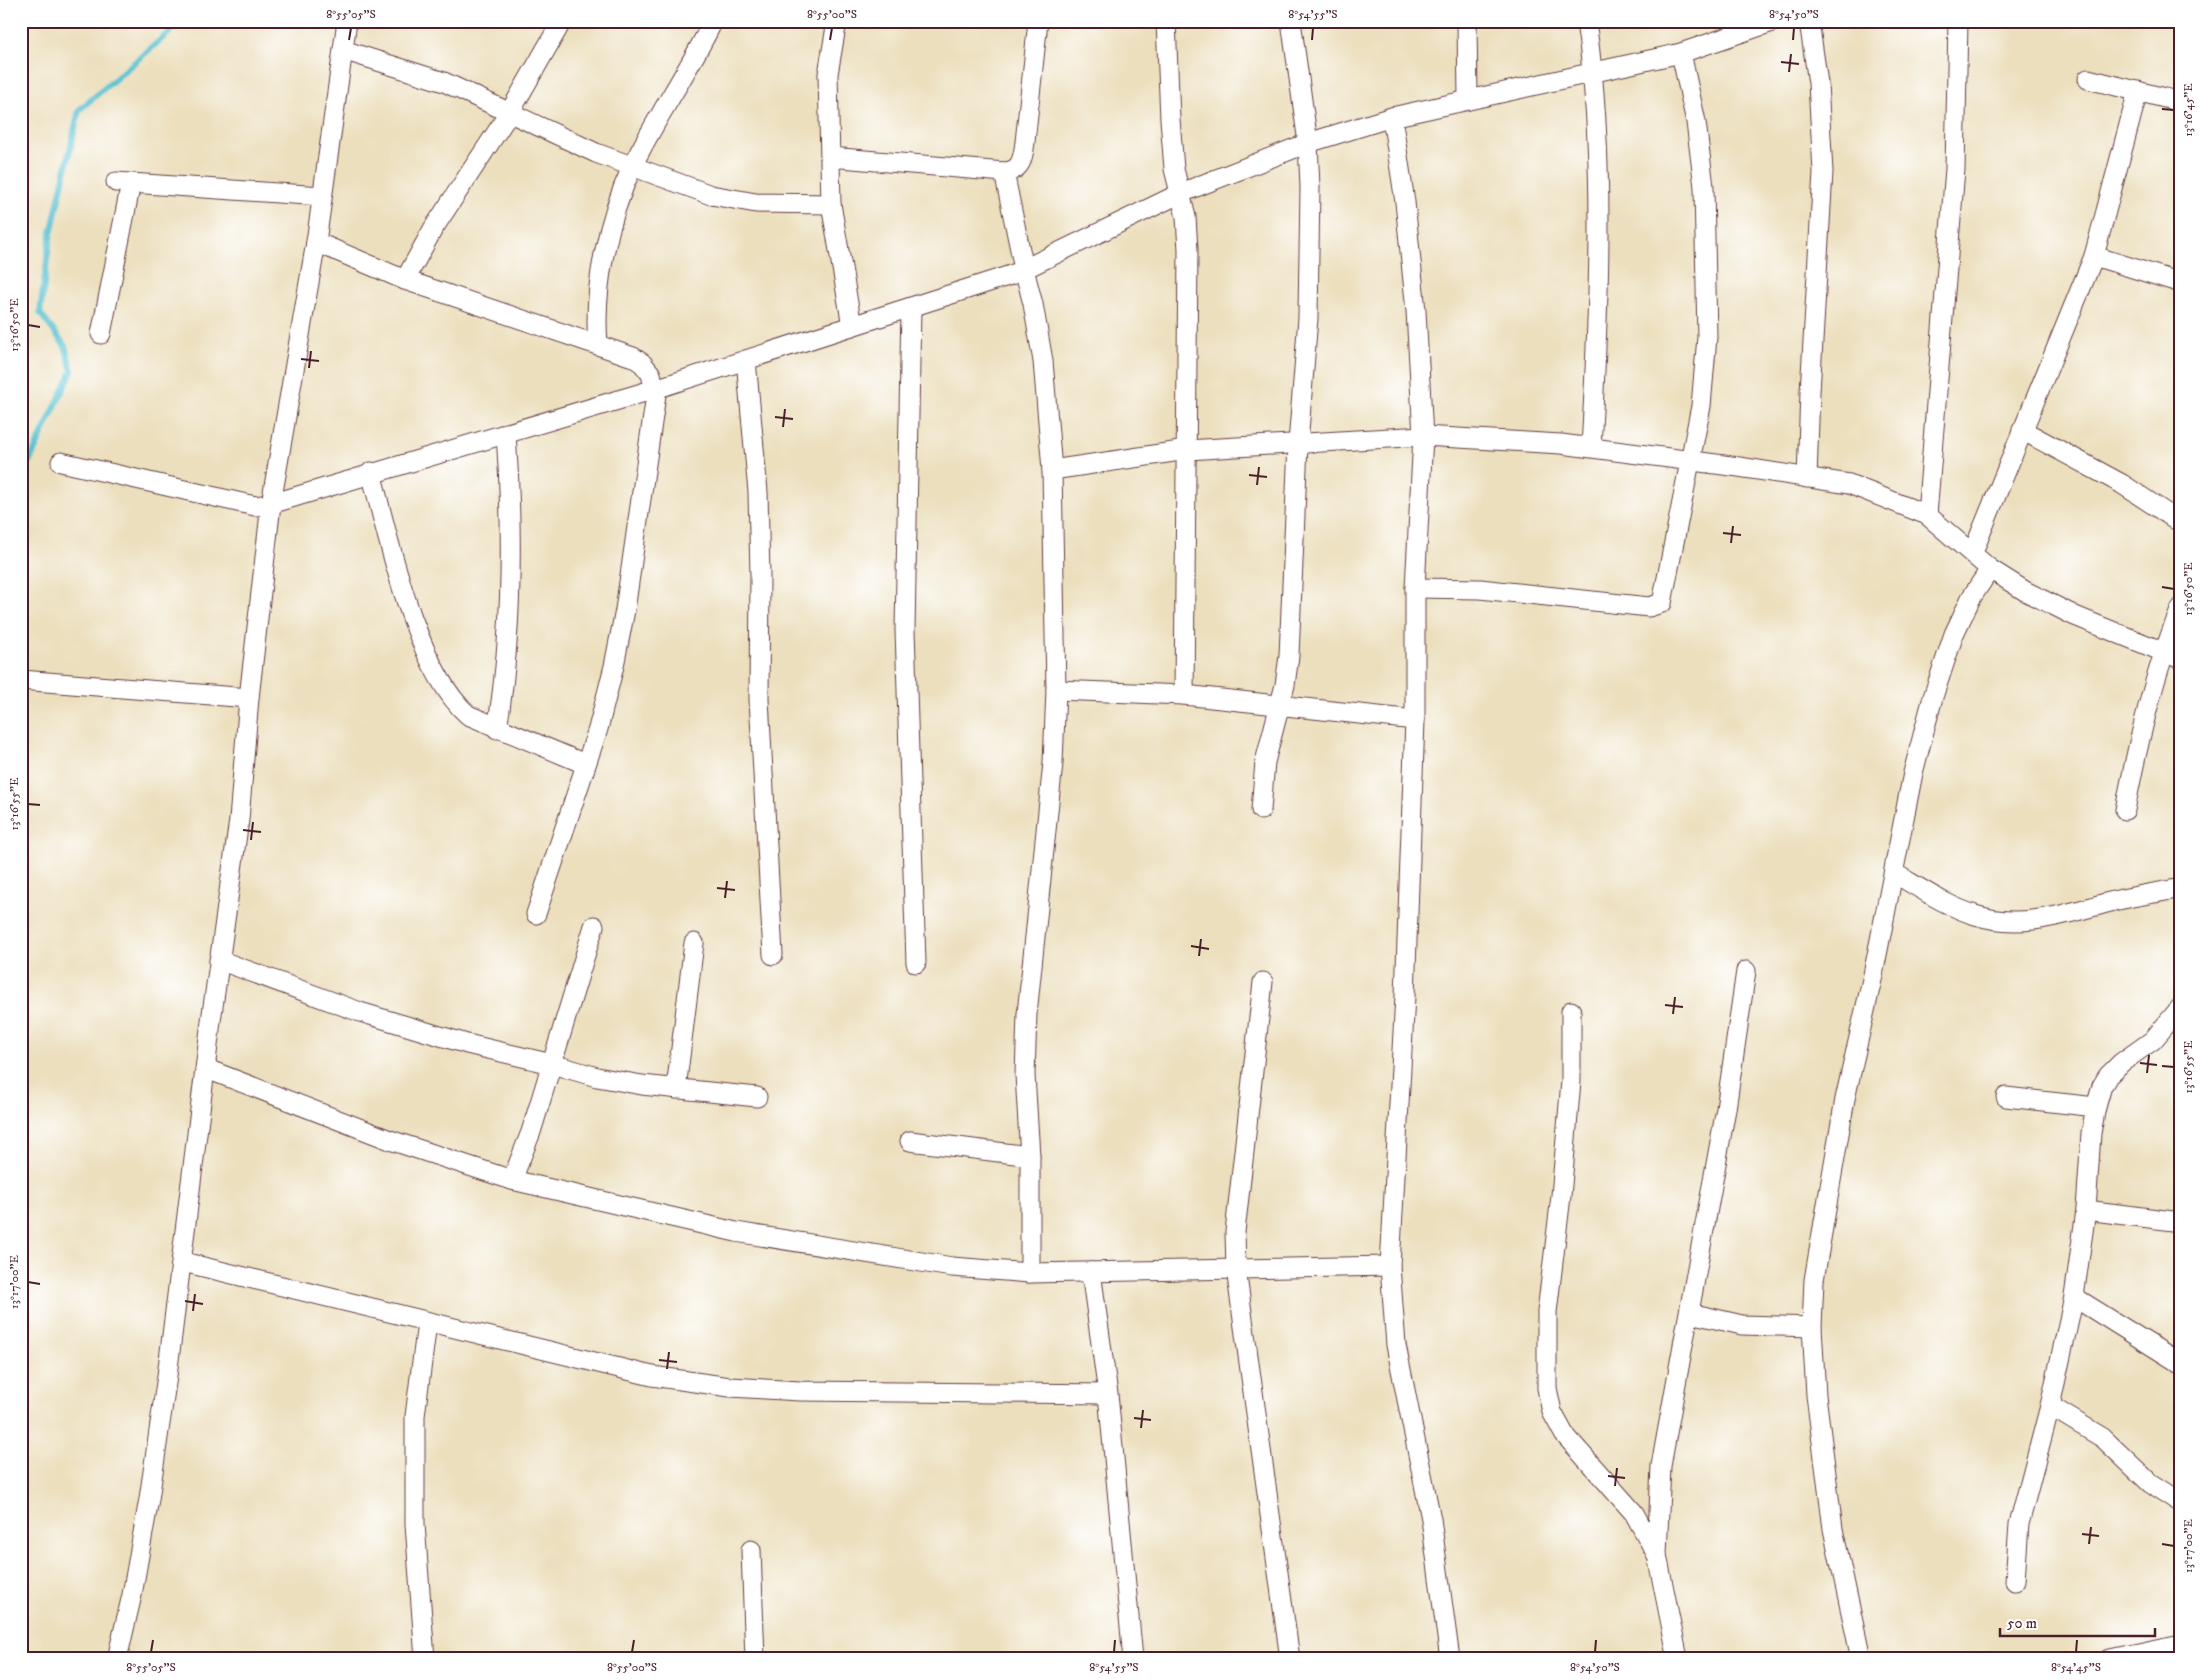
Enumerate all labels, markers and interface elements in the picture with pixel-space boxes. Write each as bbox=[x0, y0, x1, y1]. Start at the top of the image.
text: 8°55'05"S bbox=[326, 7, 376, 22]
text: 8°55'00"S bbox=[807, 7, 857, 22]
text: 8°54'55"S bbox=[1288, 7, 1338, 22]
text: 8°54'50"S bbox=[1769, 7, 1819, 22]
text: 13°16'45"E bbox=[2181, 83, 2196, 137]
text: 13°16'50"E bbox=[7, 298, 22, 352]
text: 13°16'50"E bbox=[2181, 562, 2196, 616]
text: 13°16'55"E bbox=[7, 777, 22, 830]
text: 13°16'55"E bbox=[2181, 1040, 2196, 1093]
text: 13°17'00"E bbox=[7, 1255, 22, 1309]
text: 13°17'00"E bbox=[2181, 1519, 2196, 1573]
scale bar bbox=[2000, 1605, 2154, 1637]
text: 50 m bbox=[2007, 1614, 2037, 1633]
text: 8°55'05"S bbox=[126, 1660, 176, 1675]
text: 8°55'00"S bbox=[607, 1660, 657, 1675]
text: 8°54'55"S bbox=[1089, 1660, 1139, 1675]
text: 8°54'50"S bbox=[1570, 1660, 1620, 1675]
text: 8°54'45"S bbox=[2051, 1660, 2101, 1675]

